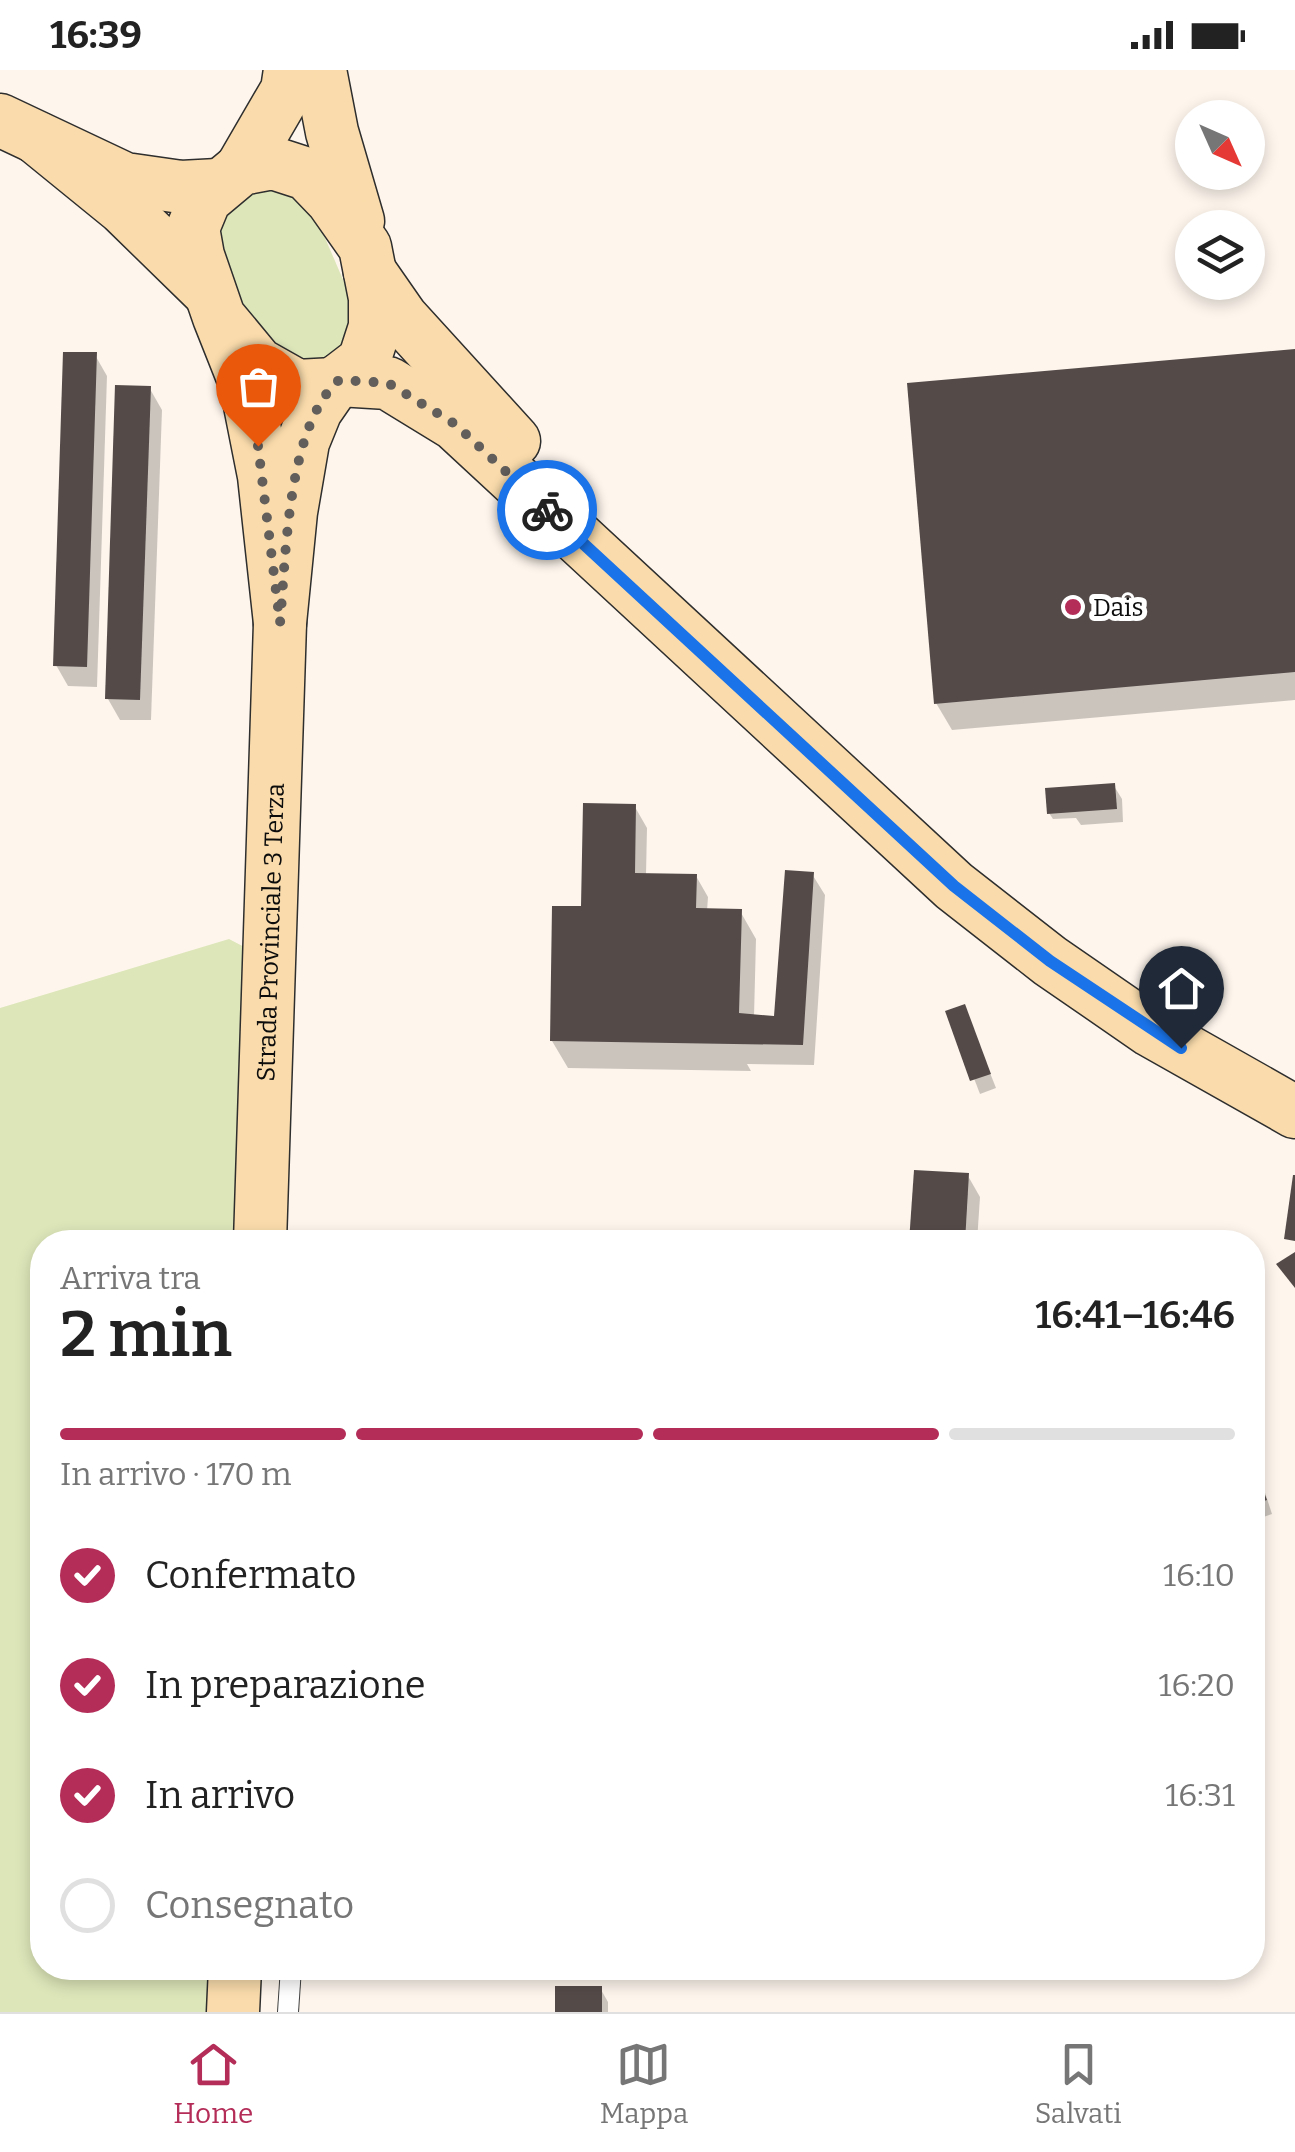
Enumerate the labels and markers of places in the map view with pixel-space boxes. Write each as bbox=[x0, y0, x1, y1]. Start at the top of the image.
pin bbox=[216, 344, 301, 447]
place label: Dais bbox=[1093, 593, 1143, 623]
marker: Dais bbox=[1062, 596, 1084, 618]
pin bbox=[1139, 946, 1224, 1049]

